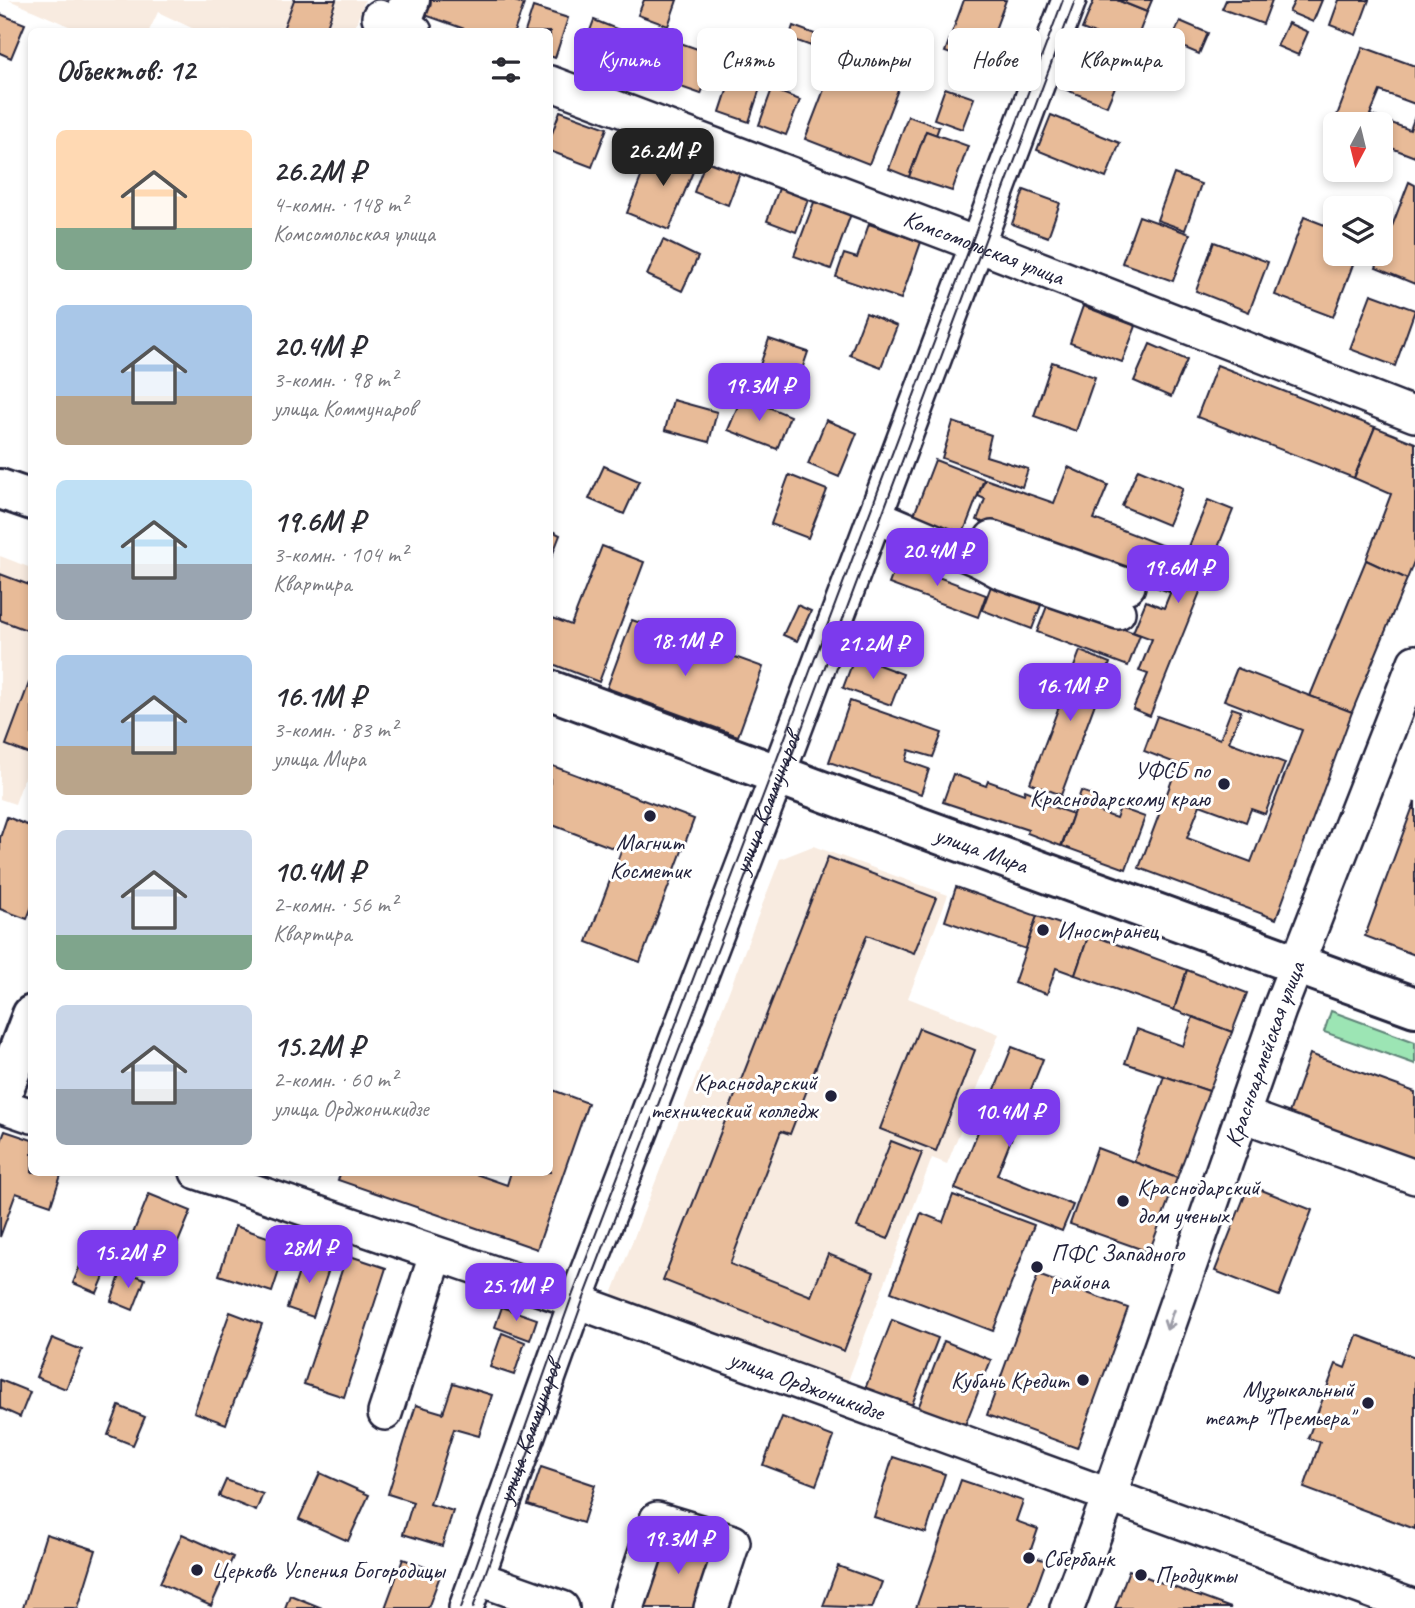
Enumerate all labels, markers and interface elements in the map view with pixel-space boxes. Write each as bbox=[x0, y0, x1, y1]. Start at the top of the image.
chip: Купить bbox=[574, 28, 683, 91]
chip: Снять bbox=[697, 28, 797, 91]
chip: Фильтры bbox=[811, 28, 934, 91]
chip: Новое bbox=[948, 28, 1041, 91]
chip: Квартира bbox=[1055, 28, 1185, 91]
text: Объектов: 12 bbox=[56, 51, 195, 89]
icon: filters bbox=[487, 51, 525, 89]
north arrow bbox=[1323, 112, 1393, 182]
map controls bbox=[1323, 112, 1393, 266]
pin: 26.2M ₽ bbox=[598, 128, 728, 188]
text: 26.2M ₽ bbox=[628, 136, 698, 165]
text: 26.2M ₽ bbox=[273, 152, 365, 190]
icon: home bbox=[112, 158, 196, 242]
text: 4-комн. · 148 m² bbox=[273, 190, 407, 219]
button: layers bbox=[1323, 196, 1393, 266]
street label: Комсомольская улица bbox=[900, 203, 1070, 292]
text: Комсомольская улица bbox=[273, 219, 435, 248]
text: 20.4M ₽ bbox=[273, 327, 364, 365]
icon: home bbox=[112, 333, 196, 417]
pin: 19.3M ₽ bbox=[694, 364, 824, 423]
text: 3-комн. · 98 m² bbox=[273, 365, 397, 394]
text: 19.3M ₽ bbox=[724, 371, 794, 400]
text: улица Коммунаров bbox=[273, 394, 415, 423]
text: 19.6M ₽ bbox=[273, 502, 364, 540]
icon: home bbox=[112, 508, 196, 592]
pin: 20.4M ₽ bbox=[872, 528, 1002, 588]
text: 20.4M ₽ bbox=[902, 536, 972, 565]
text: 3-комн. · 104 m² bbox=[273, 540, 407, 569]
pin: 19.6M ₽ bbox=[1113, 546, 1243, 605]
text: 19.6M ₽ bbox=[1143, 553, 1213, 582]
text: Квартира bbox=[273, 569, 351, 598]
pin: 18.1M ₽ bbox=[620, 618, 750, 678]
pin: 21.2M ₽ bbox=[808, 622, 938, 681]
text: 18.1M ₽ bbox=[650, 626, 720, 655]
text: 21.2M ₽ bbox=[838, 629, 908, 658]
pin: 16.1M ₽ bbox=[1005, 664, 1135, 723]
text: 16.1M ₽ bbox=[1035, 671, 1105, 700]
text: 16.1M ₽ bbox=[273, 677, 365, 715]
icon: home bbox=[112, 683, 196, 767]
text: 3-комн. · 83 m² bbox=[273, 715, 397, 744]
street label: улица Коммунаров bbox=[725, 723, 809, 880]
text: улица Мира bbox=[273, 744, 366, 773]
place label: УФСБ по Краснодарскому краю bbox=[1029, 755, 1212, 813]
marker: УФСБ по Краснодарскому краю bbox=[1216, 776, 1232, 792]
marker: Магнит Косметик bbox=[642, 808, 658, 824]
street label: улица Мира bbox=[929, 818, 1033, 881]
place label: Магнит Косметик bbox=[610, 827, 692, 885]
text: 10.4M ₽ bbox=[273, 852, 364, 890]
icon: home bbox=[112, 858, 196, 942]
text: 2-комн. · 56 m² bbox=[273, 890, 397, 919]
place label: Иностранец bbox=[1057, 915, 1159, 945]
text: Квартира bbox=[273, 919, 351, 948]
marker: Иностранец bbox=[1035, 922, 1051, 938]
street label: Красноармейская улица bbox=[1217, 956, 1312, 1151]
text: 15.2M ₽ bbox=[273, 1027, 364, 1065]
icon: home bbox=[112, 1033, 196, 1117]
text: 2-комн. · 60 m² bbox=[273, 1065, 397, 1094]
place label: Краснодарский технический колледж bbox=[650, 1067, 820, 1125]
marker: Краснодарский технический колледж bbox=[823, 1088, 839, 1104]
pin: 10.4M ₽ bbox=[944, 1090, 1074, 1149]
text: улица Орджоникидзе bbox=[273, 1094, 428, 1123]
text: 10.4M ₽ bbox=[974, 1097, 1044, 1126]
place label: Краснодарский дом ученых bbox=[1137, 1172, 1262, 1230]
marker: Краснодарский дом ученых bbox=[1115, 1193, 1131, 1209]
pin: 28M ₽ bbox=[260, 1226, 358, 1285]
pin: 15.2M ₽ bbox=[63, 1230, 193, 1290]
text: 28M ₽ bbox=[282, 1233, 336, 1262]
text: 15.2M ₽ bbox=[93, 1238, 163, 1267]
place label: ПФС Западного района bbox=[1051, 1238, 1186, 1296]
marker: ПФС Западного района bbox=[1029, 1259, 1045, 1275]
pin: 25.1M ₽ bbox=[451, 1264, 581, 1323]
text: 25.1M ₽ bbox=[481, 1271, 551, 1300]
one-way arrow bbox=[1163, 1309, 1175, 1331]
street label: улица Орджоникидзе bbox=[724, 1343, 890, 1428]
street label: улица Коммунаров bbox=[489, 1351, 570, 1509]
place label: Кубань Кредит bbox=[951, 1365, 1070, 1395]
marker: Кубань Кредит bbox=[1075, 1372, 1091, 1388]
place label: Музыкальный театр "Премьера" bbox=[1204, 1374, 1359, 1432]
marker: Музыкальный театр "Премьера" bbox=[1360, 1395, 1376, 1411]
pin: 19.3M ₽ bbox=[613, 1516, 743, 1576]
text: 19.3M ₽ bbox=[643, 1524, 713, 1553]
place label: Сбербанк bbox=[1043, 1543, 1116, 1573]
marker: Сбербанк bbox=[1021, 1550, 1037, 1566]
place label: Церковь Успения Богородицы bbox=[211, 1555, 447, 1585]
place label: Продукты bbox=[1155, 1560, 1239, 1590]
marker: Церковь Успения Богородицы bbox=[189, 1562, 205, 1578]
marker: Продукты bbox=[1133, 1567, 1149, 1583]

